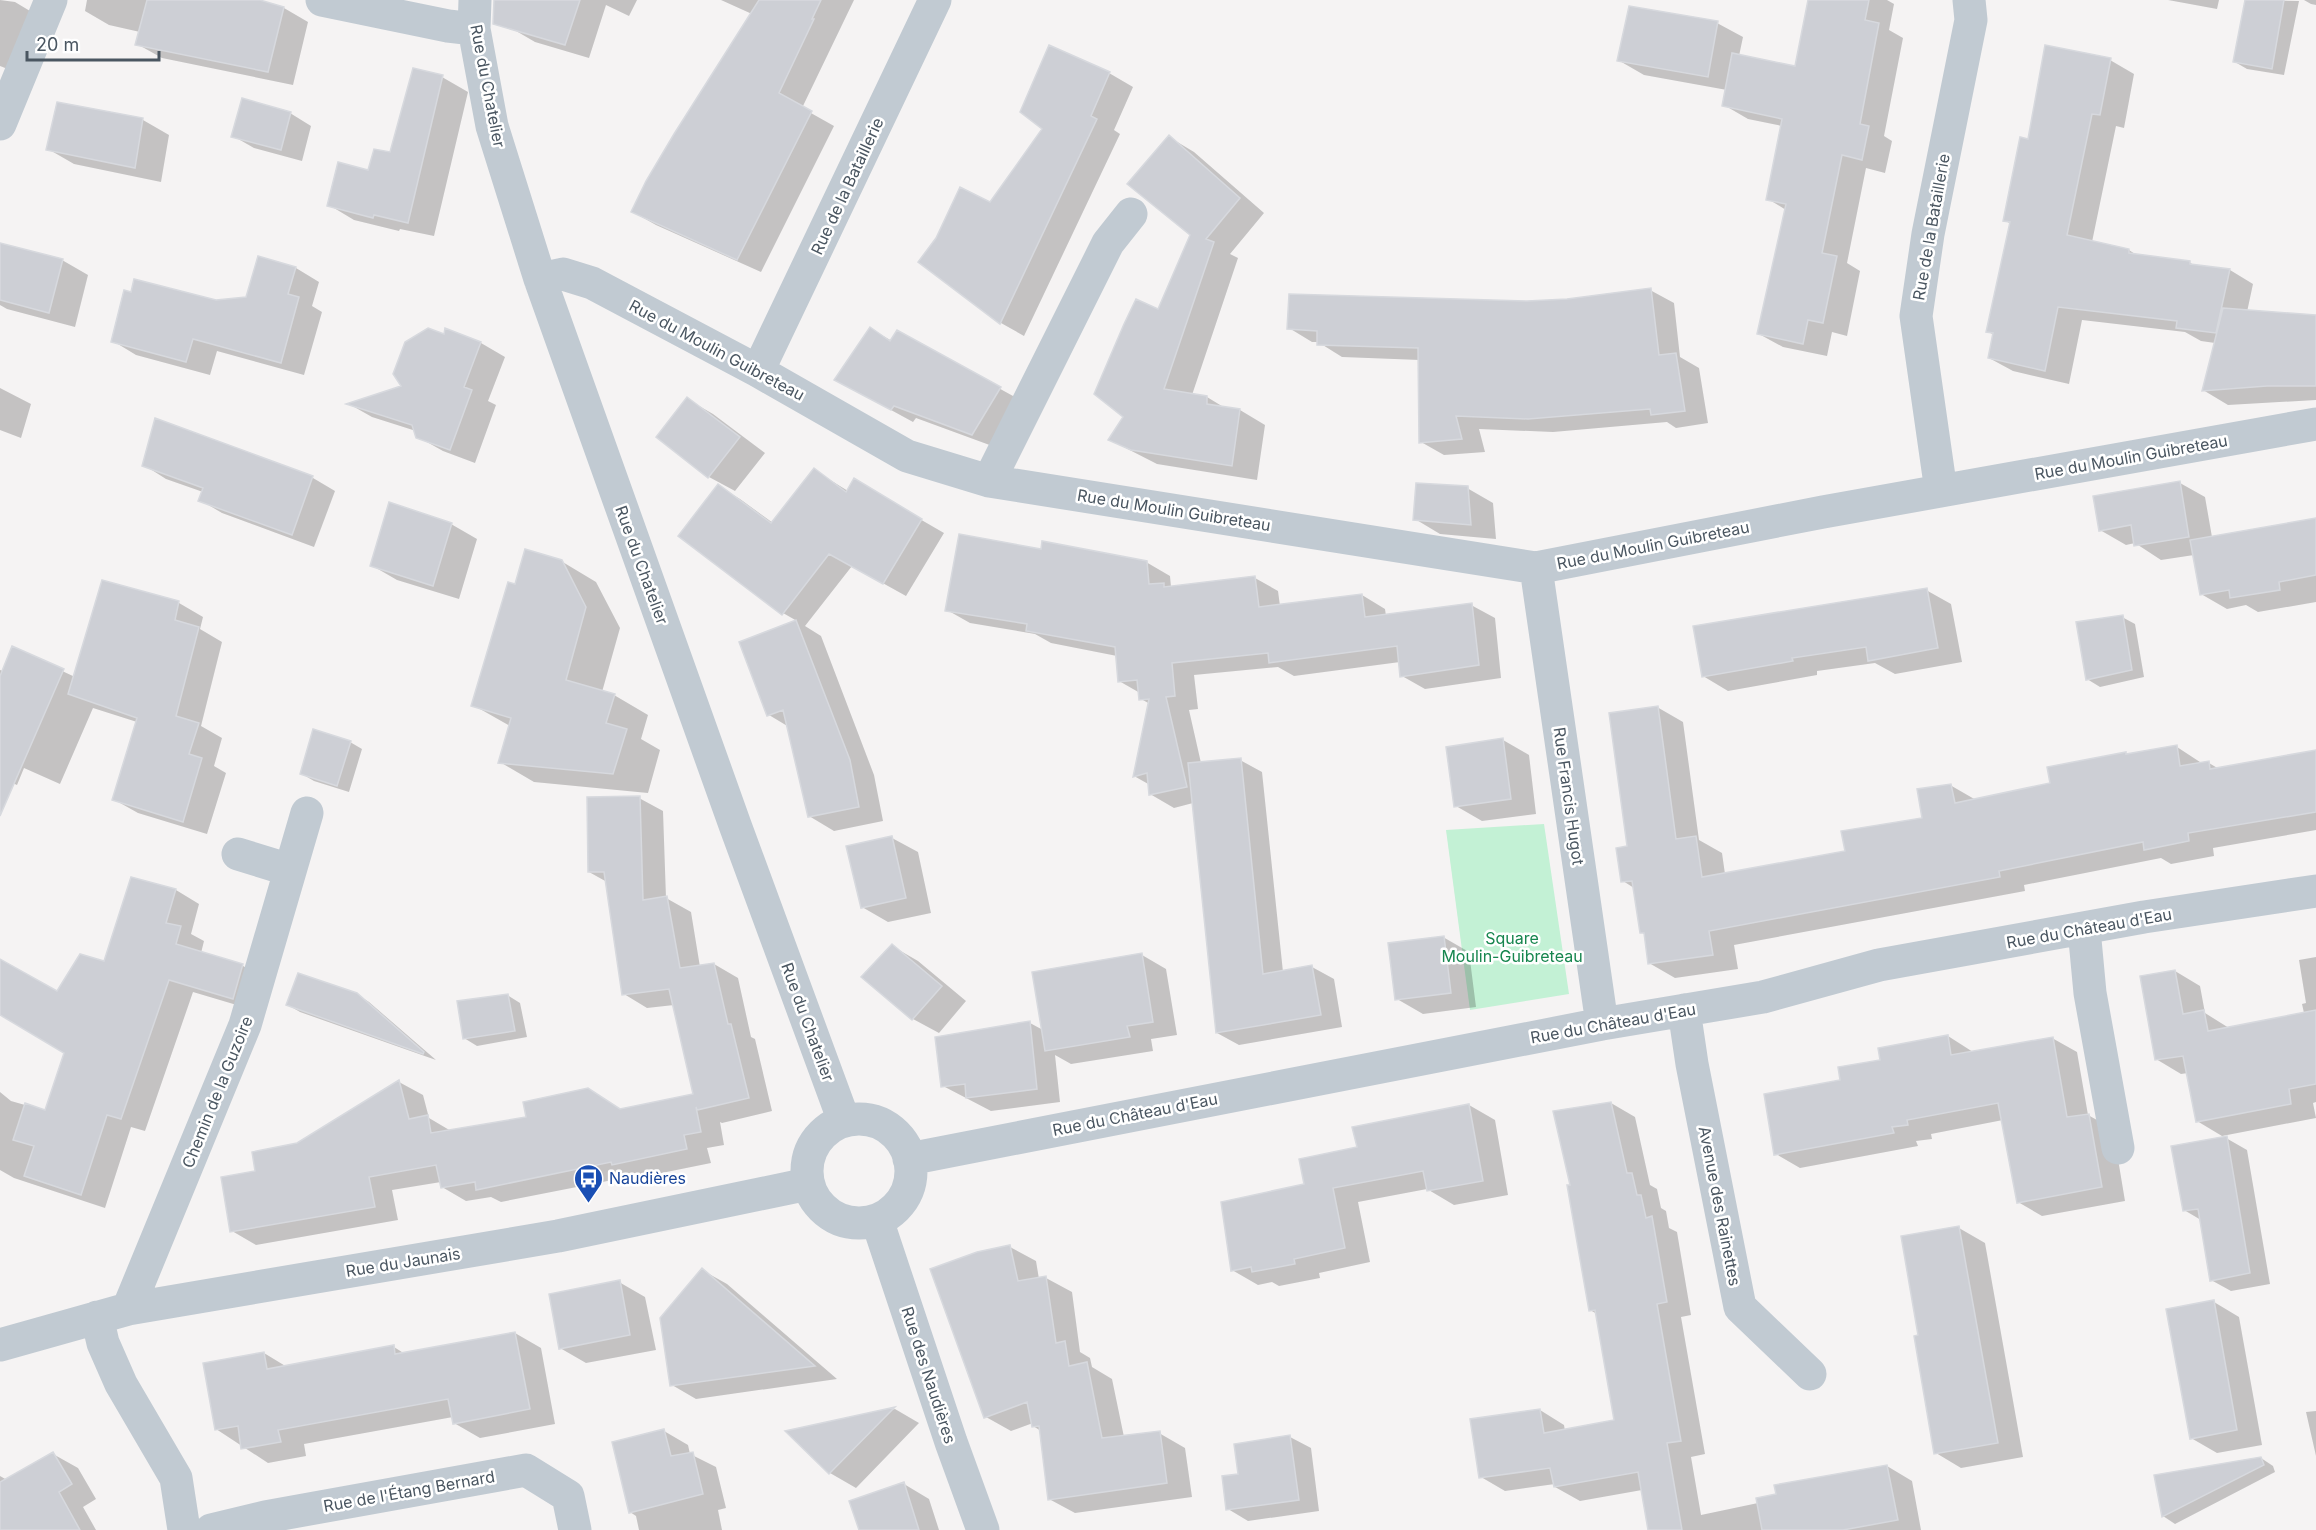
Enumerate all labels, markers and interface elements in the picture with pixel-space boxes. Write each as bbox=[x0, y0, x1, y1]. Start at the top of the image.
street label: Rue du Chatelier bbox=[466, 23, 510, 149]
scale bar bbox=[27, 24, 159, 62]
text: 20 m bbox=[36, 34, 79, 55]
street label: Rue de la Bataillerie bbox=[807, 114, 887, 258]
street label: Rue de la Bataillerie bbox=[1908, 152, 1954, 302]
street label: Rue du Moulin Guibreteau bbox=[626, 295, 808, 405]
street label: Rue du Moulin Guibreteau bbox=[2033, 430, 2229, 484]
street label: Rue du Moulin Guibreteau bbox=[1076, 485, 1272, 535]
street label: Rue du Chatelier bbox=[611, 503, 673, 627]
street label: Rue du Moulin Guibreteau bbox=[1555, 517, 1751, 573]
street label: Rue Francis Hugot bbox=[1549, 726, 1589, 866]
street label: Rue du Château d'Eau bbox=[2005, 904, 2173, 952]
park label: Square Moulin-Guibreteau bbox=[1441, 928, 1583, 966]
street label: Rue du Chatelier bbox=[777, 960, 839, 1084]
street label: Rue du Château d'Eau bbox=[1529, 999, 1697, 1047]
street label: Chemin de la Guzoire bbox=[177, 1013, 257, 1171]
street label: Rue du Château d'Eau bbox=[1051, 1088, 1219, 1140]
street label: Avenue des Rainettes bbox=[1695, 1124, 1745, 1288]
bus stop icon: Naudières bbox=[572, 1162, 604, 1204]
place label: Naudières bbox=[609, 1168, 686, 1188]
street label: Rue du Jaunais bbox=[344, 1243, 462, 1281]
street label: Rue des Naudières bbox=[897, 1304, 961, 1446]
street label: Rue de l'Étang Bernard bbox=[322, 1466, 496, 1516]

